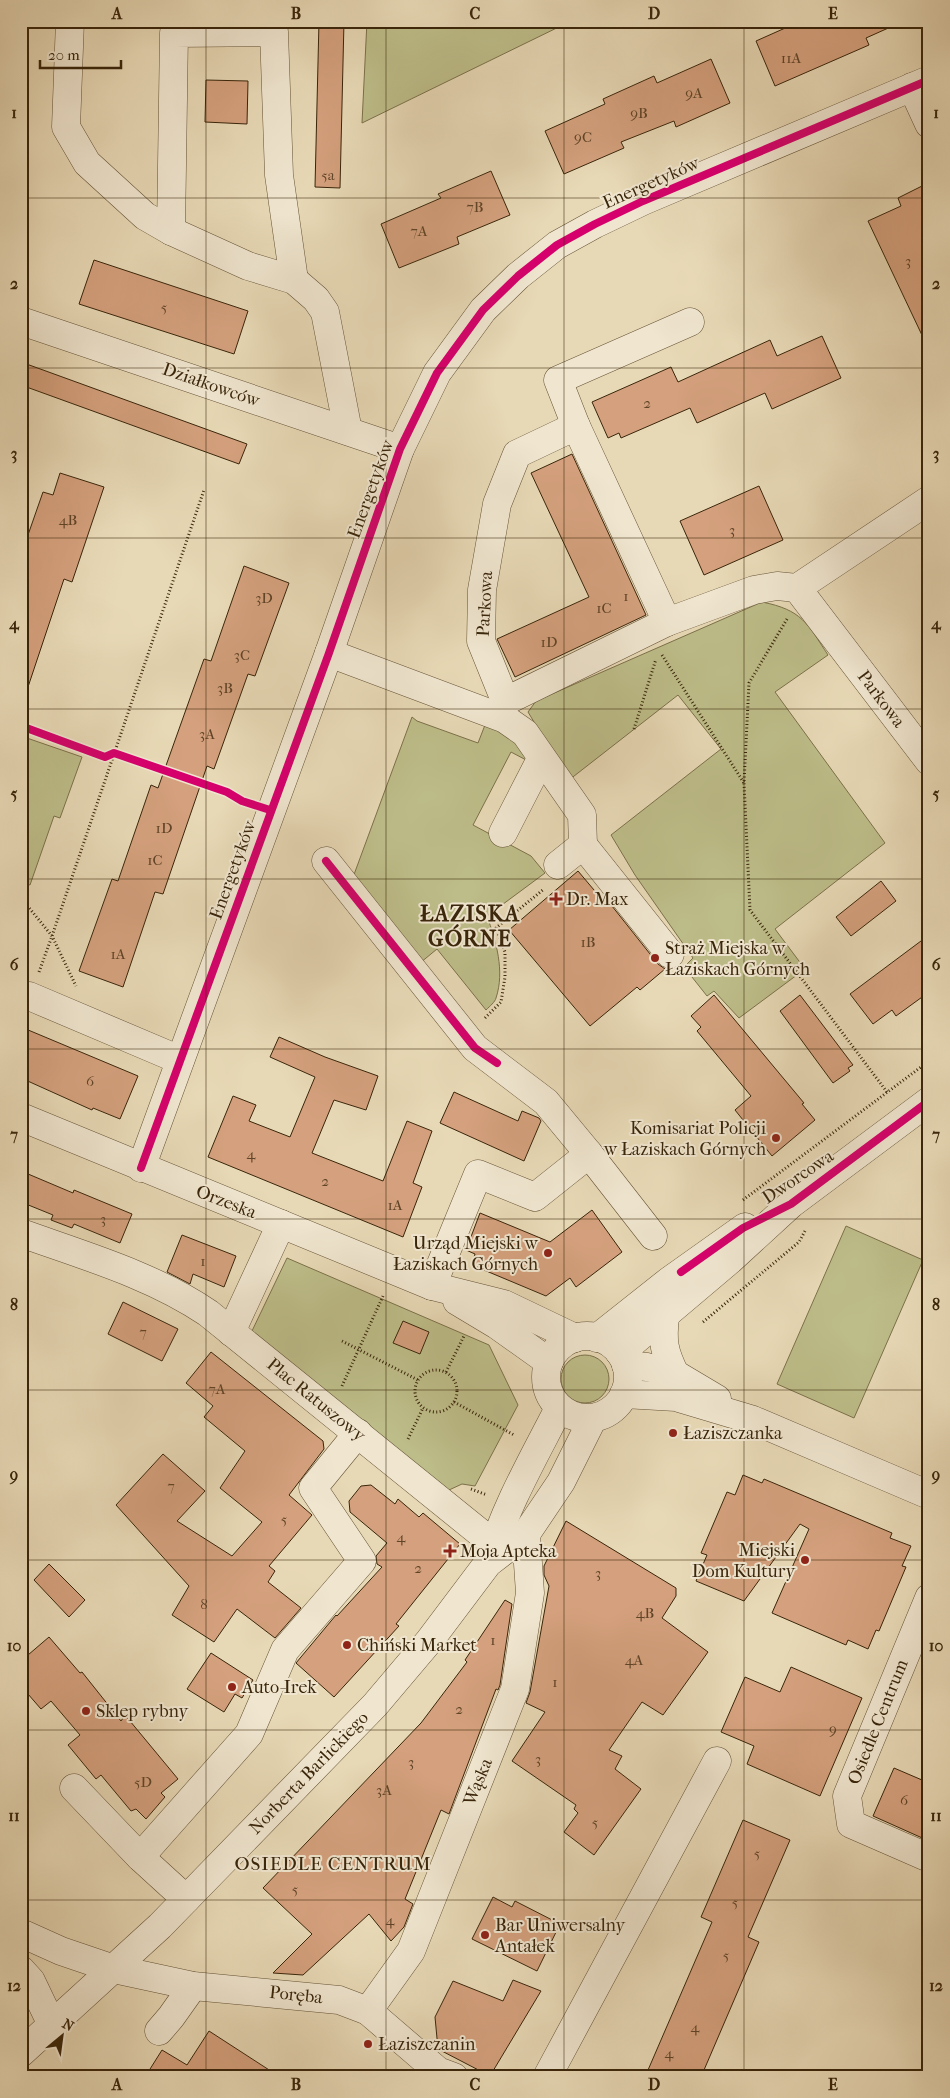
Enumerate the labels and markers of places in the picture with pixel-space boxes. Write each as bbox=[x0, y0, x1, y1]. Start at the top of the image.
place label: Dr. Max bbox=[566, 889, 629, 910]
marker: Dr. Max bbox=[550, 893, 562, 905]
place label: Straż Miejska w Łaziskach Górnych bbox=[665, 938, 810, 980]
marker: Straż Miejska w Łaziskach Górnych bbox=[649, 952, 661, 964]
place label: Komisariat Policji w Łaziskach Górnych bbox=[603, 1118, 767, 1160]
marker: Komisariat Policji w Łaziskach Górnych bbox=[770, 1132, 782, 1144]
place label: Urząd Miejski w Łaziskach Górnych bbox=[393, 1233, 539, 1275]
marker: Urząd Miejski w Łaziskach Górnych bbox=[542, 1247, 554, 1259]
place label: Łaziszczanka bbox=[683, 1423, 783, 1444]
marker: Łaziszczanka bbox=[667, 1427, 679, 1439]
place label: Miejski Dom Kultury bbox=[692, 1540, 796, 1582]
place label: Moja Apteka bbox=[460, 1541, 557, 1562]
marker: Moja Apteka bbox=[444, 1545, 456, 1557]
marker: Miejski Dom Kultury bbox=[799, 1554, 811, 1566]
place label: Chiński Market bbox=[357, 1635, 477, 1656]
marker: Chiński Market bbox=[341, 1639, 353, 1651]
place label: Auto-Irek bbox=[241, 1677, 317, 1698]
marker: Auto-Irek bbox=[226, 1681, 238, 1693]
place label: Sklep rybny bbox=[96, 1701, 189, 1722]
marker: Sklep rybny bbox=[80, 1705, 92, 1717]
place label: Bar Uniwersalny Antałek bbox=[494, 1915, 627, 1957]
marker: Bar Uniwersalny Antałek bbox=[479, 1929, 491, 1941]
place label: Łaziszczanin bbox=[378, 2034, 476, 2055]
marker: Łaziszczanin bbox=[362, 2038, 374, 2050]

